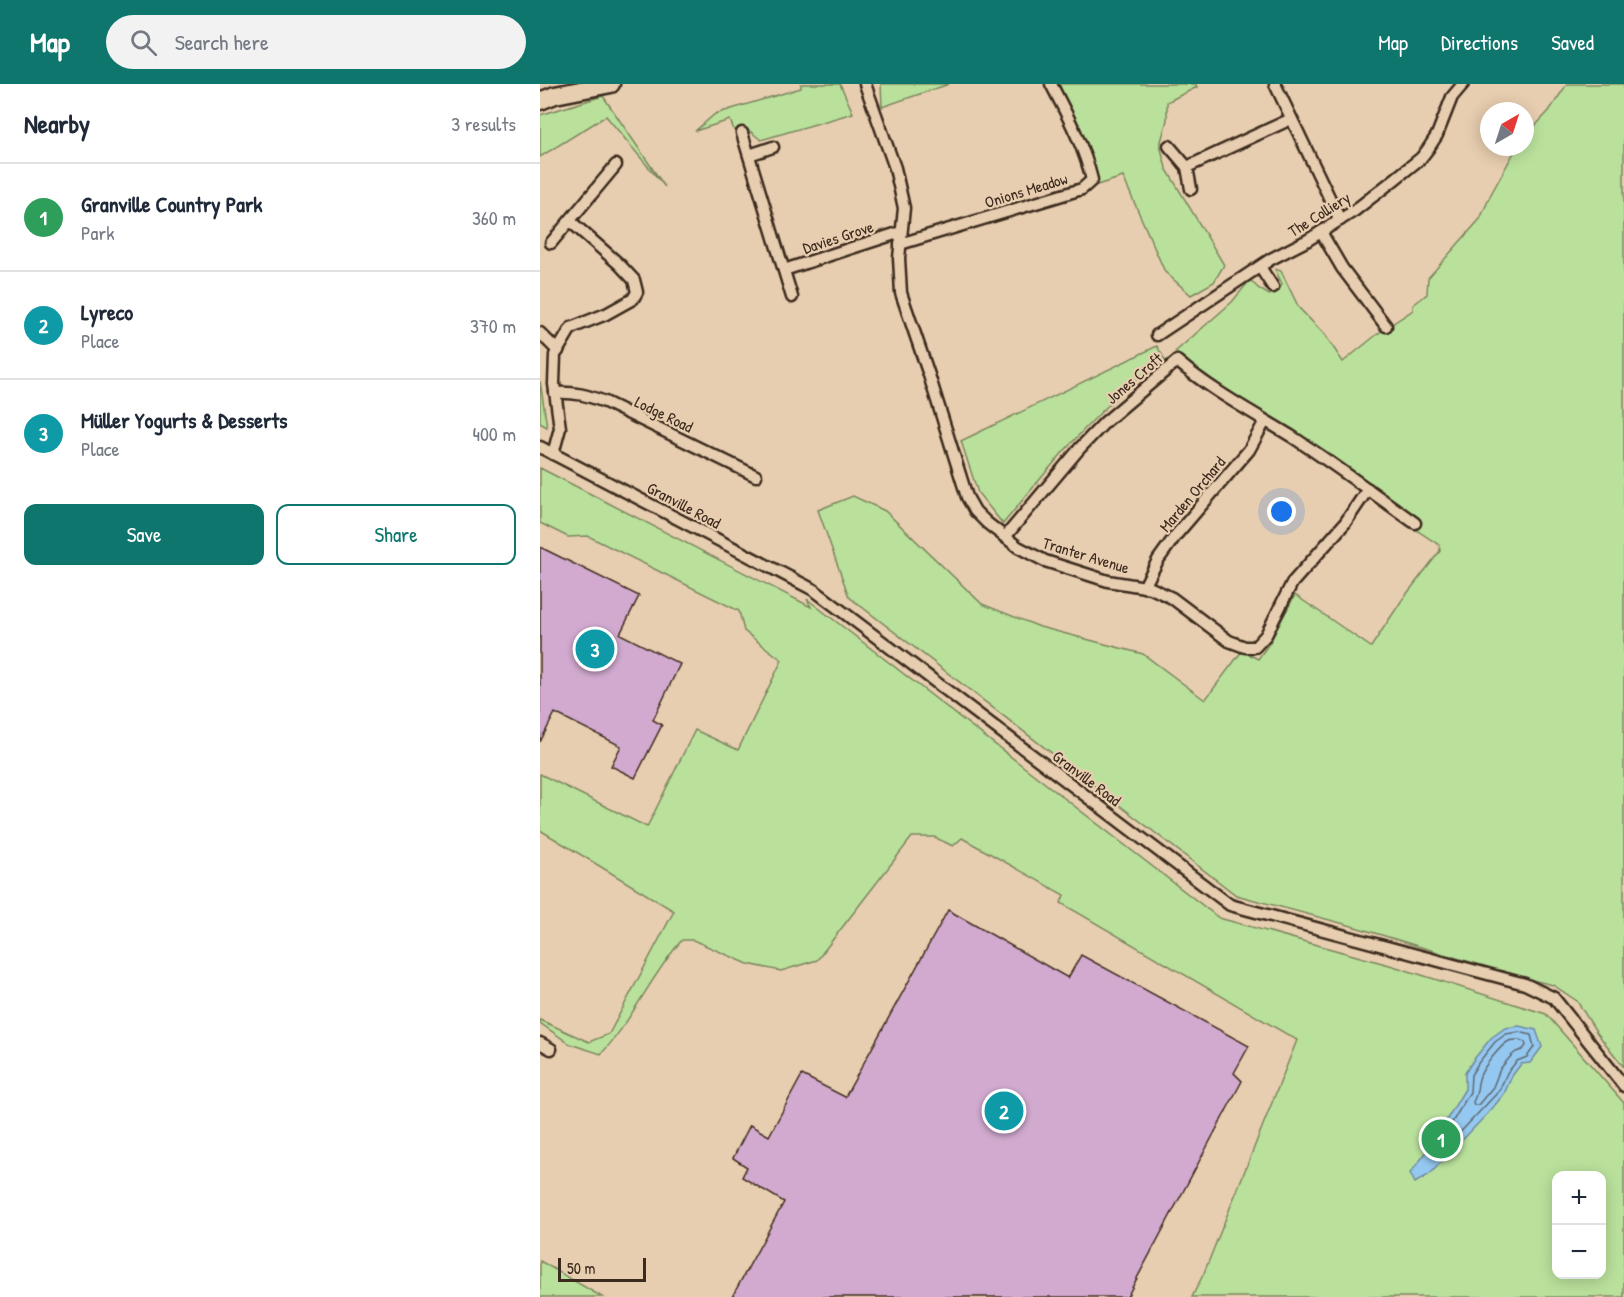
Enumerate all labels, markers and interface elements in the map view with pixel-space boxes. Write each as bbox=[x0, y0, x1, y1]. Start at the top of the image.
search box bbox=[106, 15, 526, 69]
text: Map bbox=[30, 23, 70, 61]
icon: search bbox=[127, 26, 160, 59]
text: Search here bbox=[175, 27, 269, 57]
text: Map bbox=[1378, 28, 1408, 57]
text: Directions bbox=[1441, 28, 1518, 57]
text: Saved bbox=[1551, 28, 1594, 57]
north arrow bbox=[1480, 102, 1534, 156]
text: Nearby bbox=[24, 106, 90, 141]
text: 3 results bbox=[451, 110, 516, 137]
street label: Onions Meadow bbox=[982, 167, 1070, 213]
street label: The Colliery bbox=[1284, 186, 1354, 242]
text: Granville Country Park bbox=[81, 189, 263, 219]
text: 1 bbox=[40, 204, 47, 231]
text: 360 m bbox=[472, 204, 516, 231]
street label: Davies Grove bbox=[800, 215, 877, 259]
text: Park bbox=[81, 219, 114, 246]
text: Lyreco bbox=[81, 297, 133, 327]
text: 2 bbox=[39, 312, 48, 339]
text: 370 m bbox=[470, 312, 516, 339]
text: Place bbox=[81, 327, 120, 354]
street label: Jones Croft bbox=[1101, 347, 1167, 409]
street label: Lodge Road bbox=[631, 391, 697, 437]
text: Müller Yogurts & Desserts bbox=[81, 405, 288, 435]
text: 3 bbox=[39, 420, 48, 447]
text: 400 m bbox=[472, 420, 516, 447]
text: Place bbox=[81, 435, 120, 462]
street label: Marden Orchard bbox=[1154, 452, 1230, 536]
street label: Granville Road bbox=[643, 476, 725, 534]
your location bbox=[1267, 497, 1296, 526]
button: Save bbox=[24, 504, 264, 565]
button: Share bbox=[276, 504, 516, 565]
street label: Tranter Avenue bbox=[1040, 531, 1133, 579]
pin: 3 bbox=[576, 626, 614, 672]
street label: Granville Road bbox=[1048, 745, 1126, 811]
pin: 2 bbox=[984, 1088, 1024, 1134]
pin: 1 bbox=[1422, 1116, 1460, 1162]
map controls bbox=[1552, 1171, 1606, 1279]
button: + bbox=[1552, 1171, 1606, 1225]
button: − bbox=[1552, 1225, 1606, 1279]
scale bar bbox=[558, 1255, 646, 1282]
text: 50 m bbox=[567, 1257, 596, 1279]

